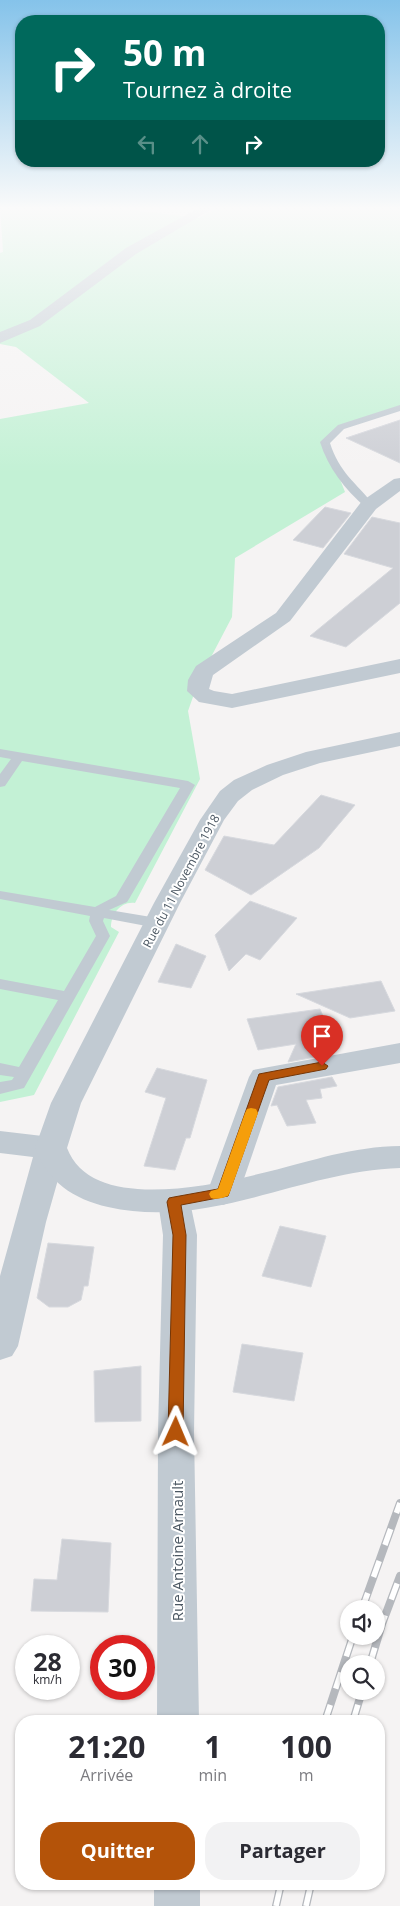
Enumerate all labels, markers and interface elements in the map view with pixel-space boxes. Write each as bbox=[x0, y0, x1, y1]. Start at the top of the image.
text: 50 m bbox=[123, 29, 206, 76]
icon: right bbox=[40, 35, 105, 100]
text: Tournez à droite bbox=[123, 74, 292, 104]
icon: left bbox=[133, 130, 161, 158]
icon: ahead bbox=[186, 130, 214, 158]
icon: right bbox=[239, 130, 267, 158]
street label: Rue du 11 Novembre 1918 bbox=[139, 811, 224, 951]
pin bbox=[301, 1015, 343, 1066]
icon: arrive bbox=[308, 1022, 336, 1050]
position arrow bbox=[149, 1405, 201, 1457]
street label: Rue Antoine Arnault bbox=[167, 1481, 187, 1621]
map controls bbox=[340, 1600, 385, 1700]
button: sound bbox=[340, 1600, 385, 1645]
speed limit sign: 30 bbox=[90, 1635, 155, 1700]
text: 28 bbox=[33, 1644, 62, 1678]
button: search bbox=[340, 1655, 385, 1700]
text: km/h bbox=[33, 1671, 62, 1688]
text: 21:20 bbox=[68, 1726, 145, 1767]
text: 1 bbox=[204, 1726, 221, 1767]
text: 100 bbox=[280, 1726, 332, 1767]
text: Arrivée bbox=[80, 1764, 133, 1786]
text: min bbox=[199, 1764, 227, 1786]
text: m bbox=[299, 1764, 314, 1786]
button: Quitter bbox=[40, 1822, 195, 1880]
button: Partager bbox=[205, 1822, 360, 1880]

